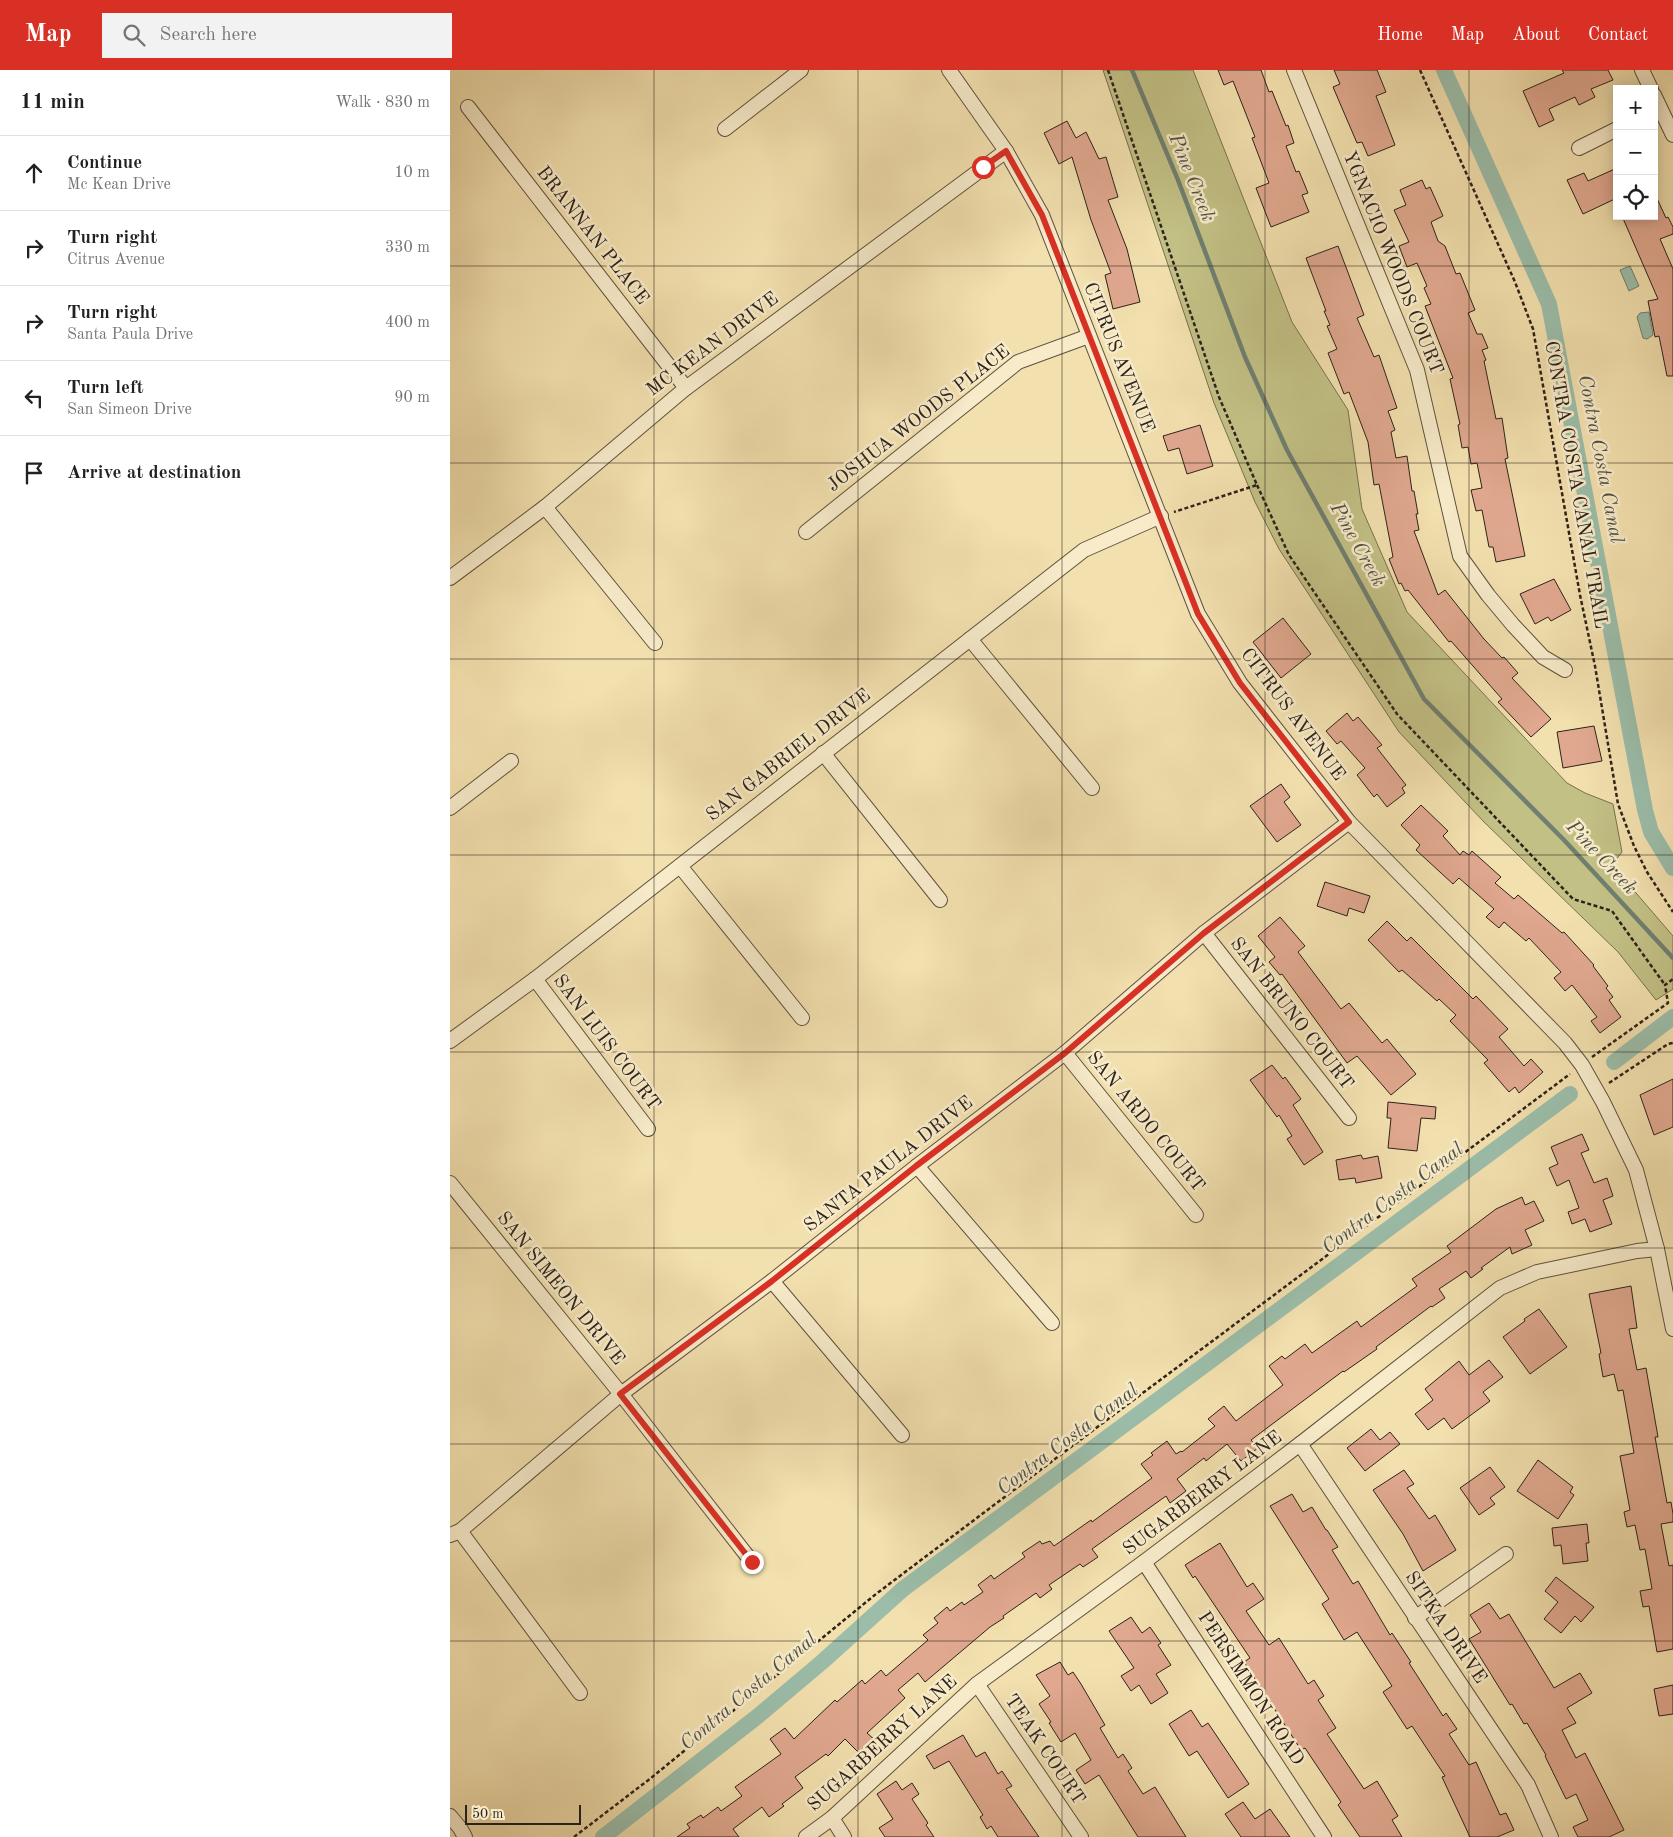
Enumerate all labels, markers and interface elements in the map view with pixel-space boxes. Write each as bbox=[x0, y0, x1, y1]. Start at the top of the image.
search box bbox=[102, 13, 452, 58]
icon: search bbox=[120, 21, 148, 49]
text: Map bbox=[25, 23, 72, 47]
text: Search here bbox=[160, 26, 257, 45]
text: Home bbox=[1377, 26, 1423, 44]
text: Map bbox=[1451, 26, 1484, 44]
text: About bbox=[1512, 26, 1560, 44]
text: Contact bbox=[1588, 26, 1648, 44]
map controls bbox=[1613, 85, 1658, 220]
button: + bbox=[1613, 85, 1658, 130]
text: 11 min bbox=[20, 92, 85, 113]
text: Walk · 830 m bbox=[335, 95, 430, 111]
water label: Pine Creek bbox=[1164, 130, 1218, 225]
button: − bbox=[1613, 130, 1658, 175]
street label: YGNACIO WOODS COURT bbox=[1338, 149, 1446, 377]
text: Continue bbox=[67, 154, 142, 173]
route start bbox=[972, 156, 995, 179]
icon: ahead bbox=[20, 159, 48, 187]
street label: BRANNAN PLACE bbox=[532, 163, 652, 309]
text: 10 m bbox=[394, 165, 430, 181]
button: locate bbox=[1613, 175, 1658, 220]
text: Mc Kean Drive bbox=[67, 177, 171, 193]
text: Turn right bbox=[67, 229, 157, 248]
icon: right bbox=[20, 234, 48, 262]
text: 330 m bbox=[385, 240, 430, 256]
text: Citrus Avenue bbox=[67, 252, 165, 268]
street label: CITRUS AVENUE bbox=[1079, 280, 1157, 436]
street label: MC KEAN DRIVE bbox=[644, 289, 782, 401]
text: Turn right bbox=[67, 304, 157, 323]
icon: right bbox=[20, 309, 48, 337]
text: 400 m bbox=[385, 315, 430, 331]
text: Santa Paula Drive bbox=[67, 327, 193, 343]
street label: CONTRA COSTA CANAL TRAIL bbox=[1540, 340, 1610, 630]
street label: JOSHUA WOODS PLACE bbox=[824, 342, 1014, 496]
water label: Contra Costa Canal bbox=[1574, 373, 1626, 545]
text: Turn left bbox=[67, 379, 144, 398]
icon: left bbox=[20, 384, 48, 412]
text: 90 m bbox=[394, 390, 430, 406]
text: San Simeon Drive bbox=[67, 402, 192, 418]
icon: arrive bbox=[20, 459, 48, 487]
text: Arrive at destination bbox=[67, 464, 241, 483]
water label: Pine Creek bbox=[1325, 499, 1388, 591]
street label: CITRUS AVENUE bbox=[1236, 645, 1348, 785]
street label: SAN GABRIEL DRIVE bbox=[703, 686, 875, 826]
water label: Pine Creek bbox=[1561, 816, 1640, 899]
street label: SAN BRUNO COURT bbox=[1226, 934, 1356, 1094]
street label: SAN LUIS COURT bbox=[549, 972, 663, 1114]
street label: SAN ARDO COURT bbox=[1083, 1048, 1207, 1196]
street label: SANTA PAULA DRIVE bbox=[801, 1093, 977, 1237]
water label: Contra Costa Canal bbox=[1319, 1139, 1468, 1259]
street label: SAN SIMEON DRIVE bbox=[493, 1209, 627, 1369]
water label: Contra Costa Canal bbox=[994, 1380, 1143, 1500]
street label: SUGARBERRY LANE bbox=[1120, 1428, 1286, 1560]
route end bbox=[741, 1551, 764, 1574]
street label: SITKA DRIVE bbox=[1401, 1568, 1489, 1688]
street label: PERSIMMON ROAD bbox=[1193, 1609, 1307, 1769]
water label: Contra Costa Canal bbox=[677, 1629, 821, 1755]
street label: SUGARBERRY LANE bbox=[805, 1672, 961, 1816]
street label: TEAK COURT bbox=[1000, 1691, 1088, 1809]
scale bar bbox=[465, 1802, 581, 1825]
text: 50 m bbox=[472, 1807, 503, 1821]

